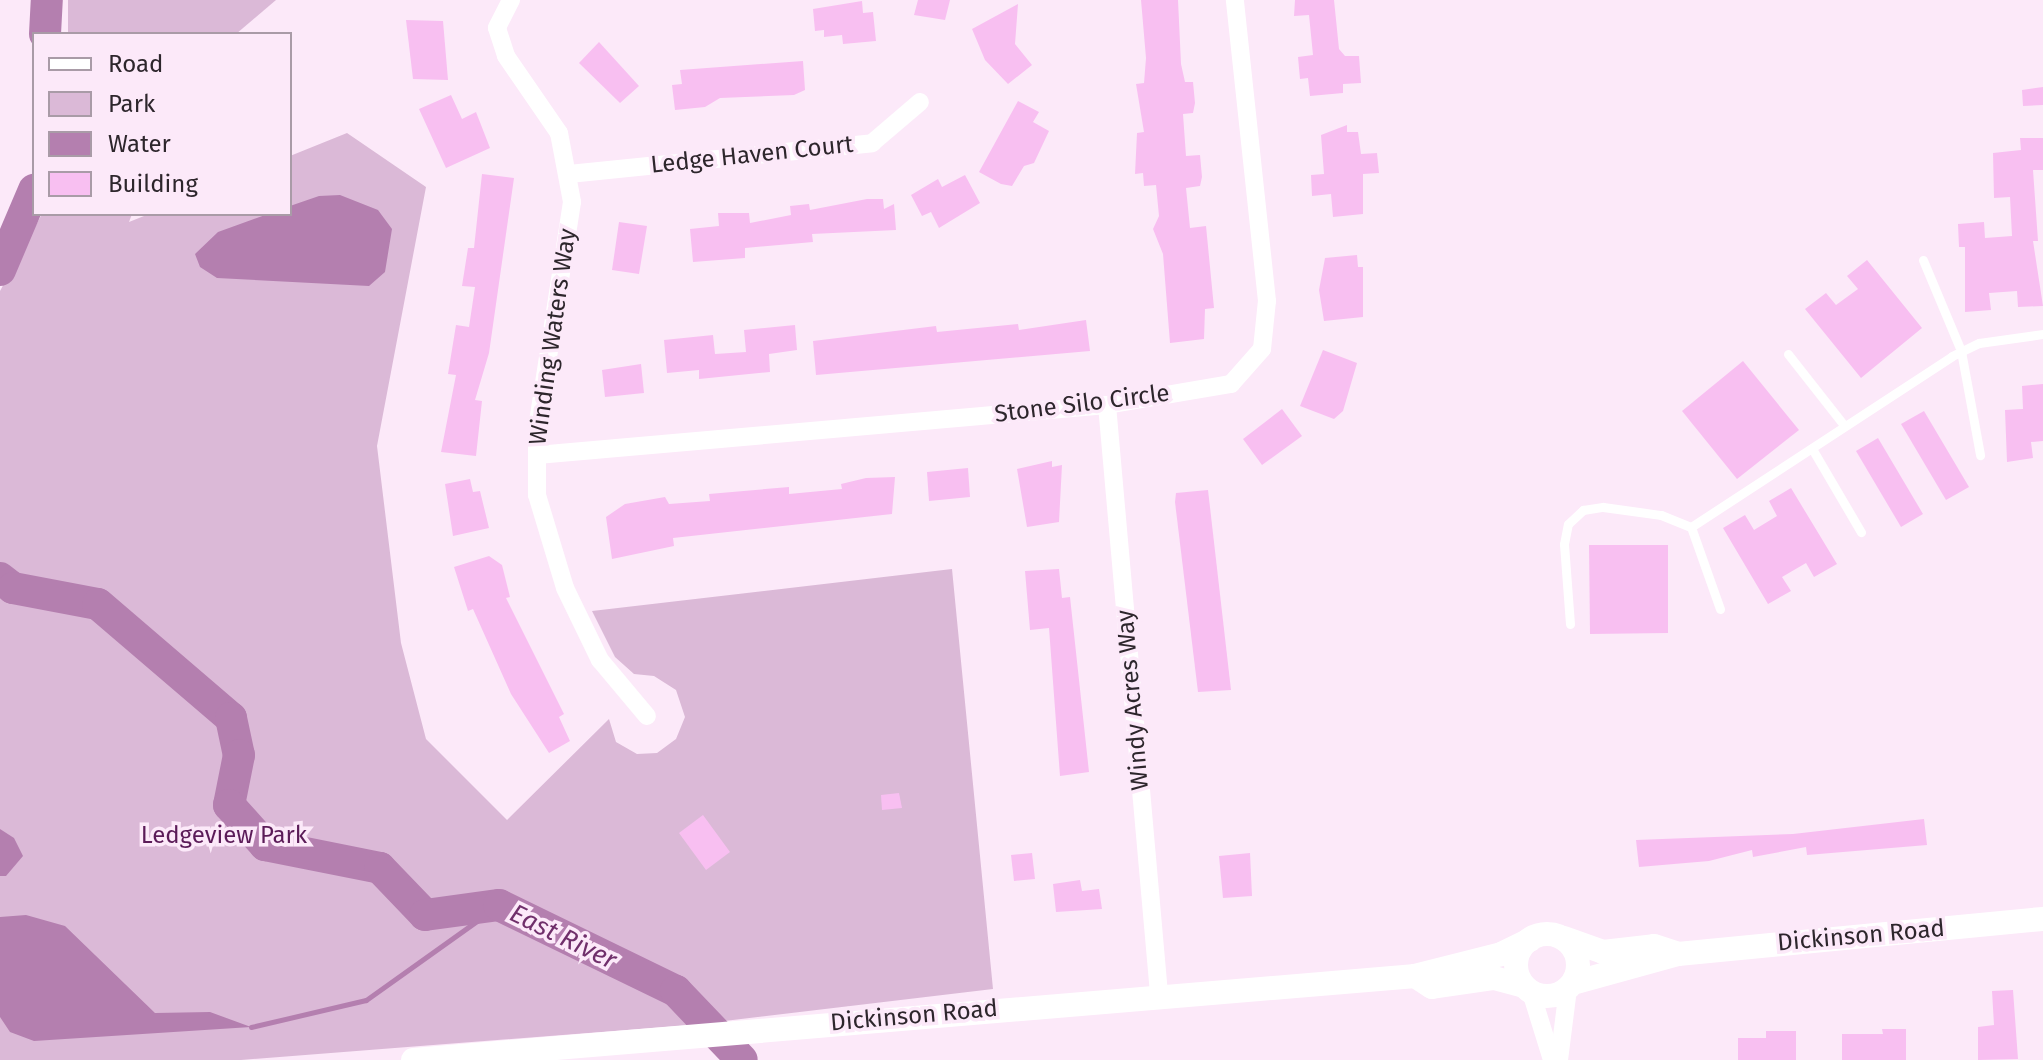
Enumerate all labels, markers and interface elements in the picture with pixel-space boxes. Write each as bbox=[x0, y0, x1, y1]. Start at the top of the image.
legend bbox=[32, 32, 292, 216]
text: Road bbox=[108, 50, 163, 78]
text: Park bbox=[108, 90, 155, 118]
text: Water bbox=[108, 130, 171, 158]
street label: Ledge Haven Court bbox=[649, 130, 855, 180]
text: Building bbox=[108, 170, 198, 198]
street label: Winding Waters Way bbox=[524, 227, 582, 447]
street label: Stone Silo Circle bbox=[993, 379, 1171, 429]
street label: Windy Acres Way bbox=[1111, 608, 1155, 792]
park label: Ledgeview Park bbox=[141, 822, 307, 850]
water label: East River bbox=[505, 898, 621, 976]
street label: Dickinson Road bbox=[1776, 914, 1946, 958]
street label: Dickinson Road bbox=[829, 994, 999, 1038]

